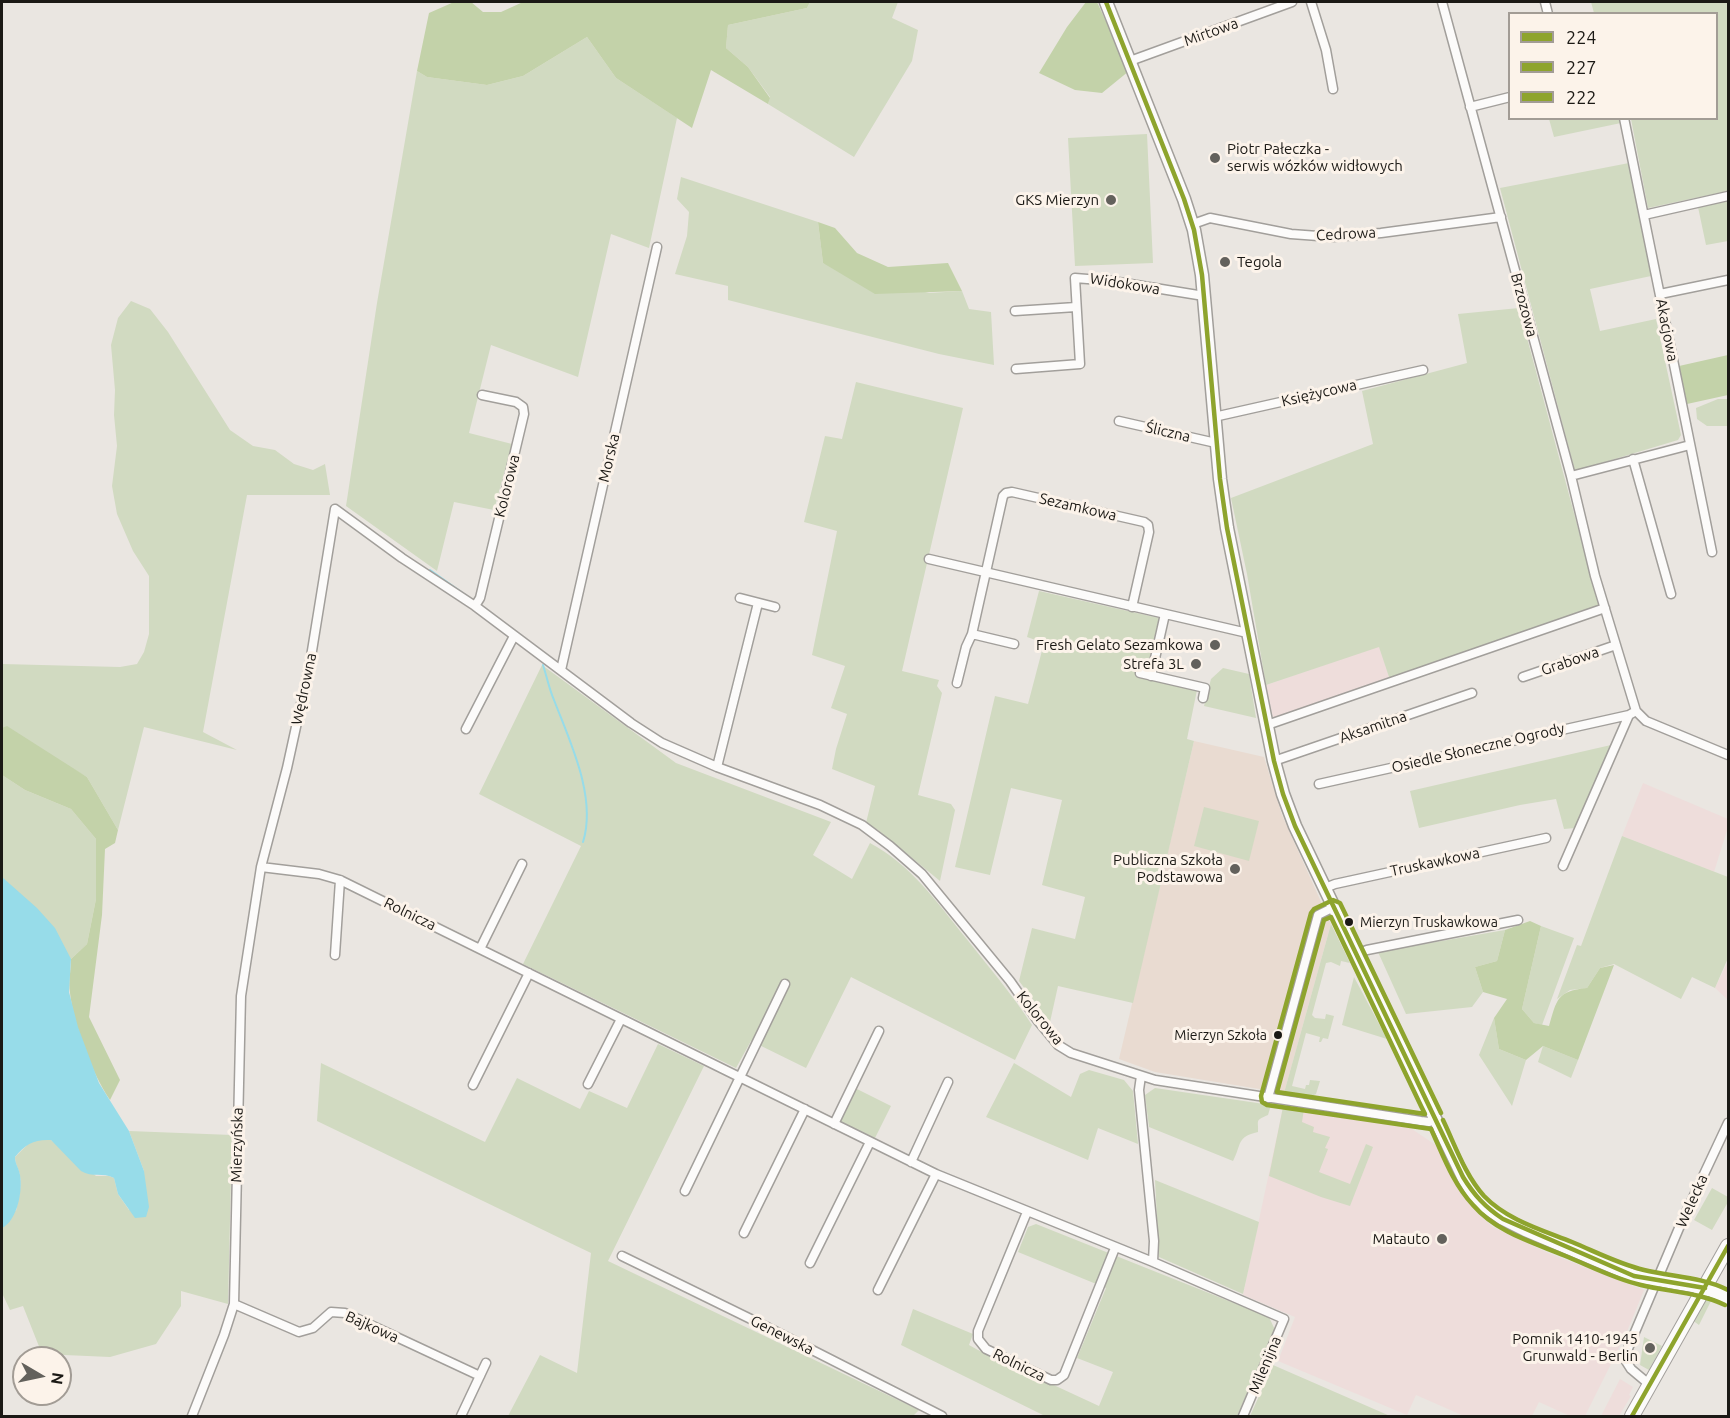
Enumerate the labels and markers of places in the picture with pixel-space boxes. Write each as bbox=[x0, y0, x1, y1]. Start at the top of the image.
place label: Piotr Pałeczka - serwis wózków widłowych bbox=[1227, 140, 1403, 175]
marker: Piotr Pałeczka - serwis wózków widłowych bbox=[1208, 151, 1222, 165]
place label: GKS Mierzyn bbox=[1015, 191, 1099, 209]
marker: GKS Mierzyn bbox=[1104, 193, 1118, 207]
place label: Tegola bbox=[1237, 253, 1282, 271]
marker: Tegola bbox=[1218, 255, 1232, 269]
place label: Fresh Gelato Sezamkowa bbox=[1036, 636, 1203, 654]
marker: Fresh Gelato Sezamkowa bbox=[1208, 638, 1222, 652]
place label: Strefa 3L bbox=[1123, 655, 1184, 673]
marker: Strefa 3L bbox=[1189, 657, 1203, 671]
place label: Publiczna Szkoła Podstawowa bbox=[1113, 851, 1223, 886]
marker: Publiczna Szkoła Podstawowa bbox=[1228, 862, 1242, 876]
place label: Mierzyn Truskawkowa bbox=[1360, 914, 1498, 930]
marker: Mierzyn Truskawkowa bbox=[1343, 916, 1355, 928]
place label: Mierzyn Szkoła bbox=[1174, 1027, 1267, 1043]
marker: Mierzyn Szkoła bbox=[1272, 1029, 1284, 1041]
place label: Matauto bbox=[1372, 1230, 1430, 1248]
marker: Matauto bbox=[1435, 1232, 1449, 1246]
place label: Pomnik 1410-1945 Grunwald - Berlin bbox=[1512, 1330, 1638, 1365]
marker: Pomnik 1410-1945 Grunwald - Berlin bbox=[1643, 1341, 1657, 1355]

